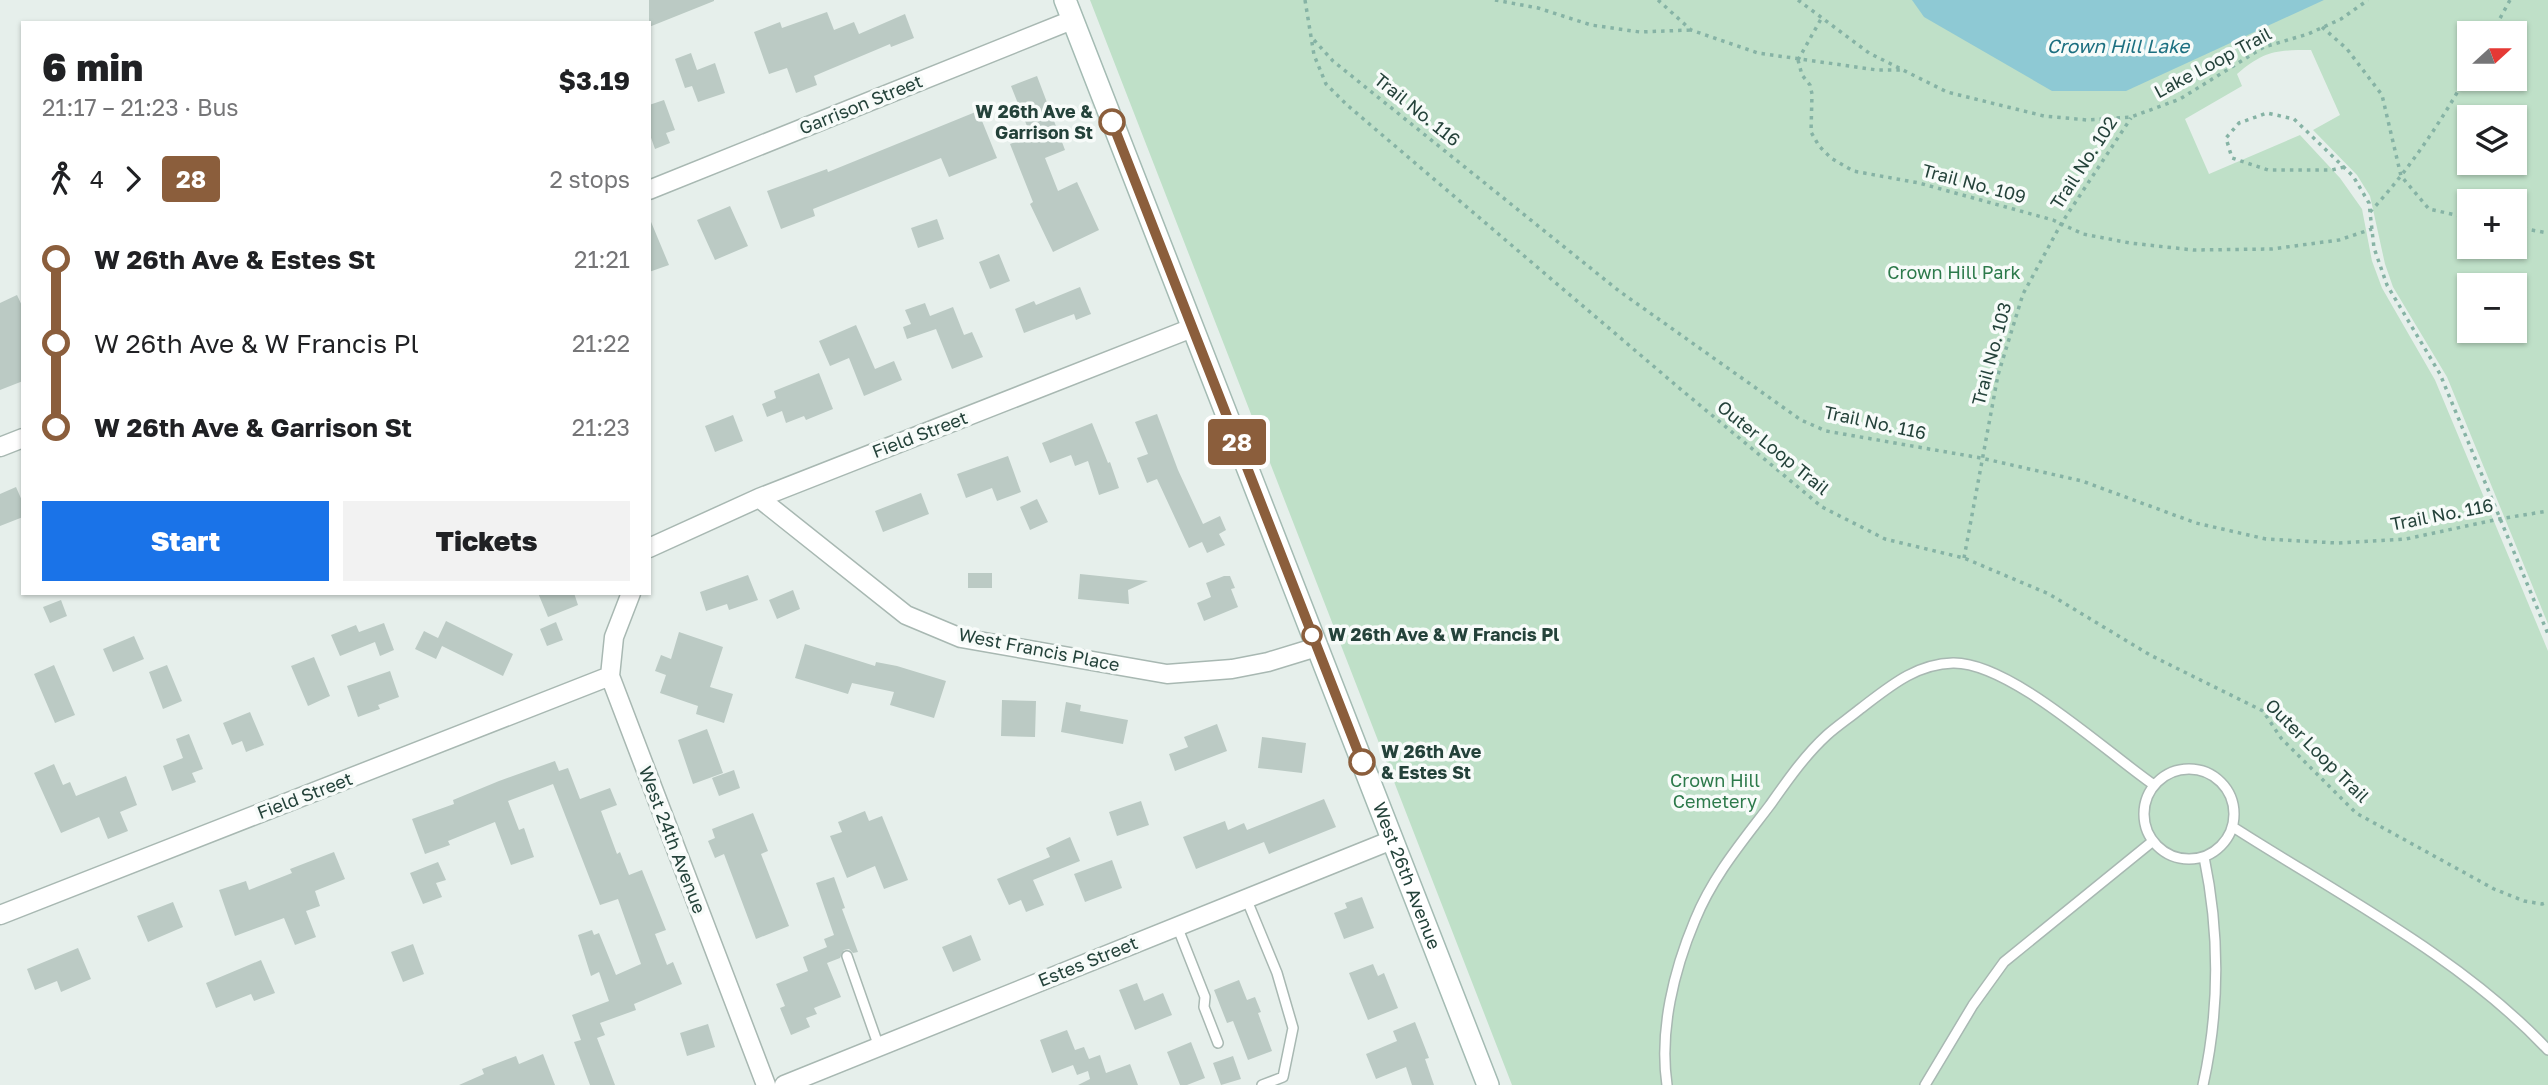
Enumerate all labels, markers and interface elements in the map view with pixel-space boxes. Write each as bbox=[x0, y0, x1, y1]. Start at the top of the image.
north arrow bbox=[2457, 21, 2527, 91]
map controls bbox=[2457, 21, 2527, 343]
street label: Lake Loop Trail bbox=[2150, 22, 2275, 102]
water label: Crown Hill Lake bbox=[2047, 34, 2191, 57]
text: 6 min bbox=[42, 44, 143, 89]
text: $3.19 bbox=[558, 65, 630, 96]
street label: Trail No. 116 bbox=[1370, 68, 1465, 151]
street label: Garrison Street bbox=[796, 69, 925, 139]
text: 21:17 – 21:23 · Bus bbox=[42, 93, 239, 121]
place label: W 26th Ave & Garrison St bbox=[975, 100, 1093, 143]
button: layers bbox=[2457, 105, 2527, 175]
marker: W 26th Ave & Garrison St bbox=[1099, 109, 1125, 135]
street label: Trail No. 102 bbox=[2045, 112, 2121, 213]
street label: Trail No. 109 bbox=[1920, 159, 2029, 207]
icon: walk bbox=[42, 160, 80, 198]
icon: forward bbox=[114, 160, 152, 198]
text: 28 bbox=[176, 164, 206, 193]
text: 4 bbox=[90, 165, 104, 193]
text: 2 stops bbox=[549, 165, 630, 193]
button: + bbox=[2457, 189, 2527, 259]
text: W 26th Ave & Estes St bbox=[94, 244, 375, 275]
text: 21:21 bbox=[574, 245, 630, 273]
park label: Crown Hill Park bbox=[1887, 261, 2021, 283]
button: − bbox=[2457, 273, 2527, 343]
street label: Trail No. 103 bbox=[1967, 300, 2015, 408]
text: W 26th Ave & W Francis Pl bbox=[94, 328, 419, 359]
text: 21:22 bbox=[572, 329, 630, 357]
street label: Outer Loop Trail bbox=[1713, 395, 1834, 499]
street label: Trail No. 116 bbox=[1822, 400, 1928, 444]
street label: Field Street bbox=[869, 406, 970, 462]
text: W 26th Ave & Garrison St bbox=[94, 412, 412, 443]
text: 21:23 bbox=[572, 413, 630, 441]
line badge: 28 bbox=[1206, 419, 1268, 465]
text: 28 bbox=[1222, 427, 1252, 456]
street label: Trail No. 116 bbox=[2389, 493, 2495, 535]
button: Start bbox=[42, 501, 329, 581]
button: Tickets bbox=[343, 501, 630, 581]
street label: West Francis Place bbox=[957, 623, 1122, 675]
place label: W 26th Ave & W Francis Pl bbox=[1328, 623, 1559, 645]
marker: W 26th Ave & W Francis Pl bbox=[1302, 625, 1322, 645]
street label: Outer Loop Trail bbox=[2261, 694, 2374, 807]
place label: W 26th Ave & Estes St bbox=[1381, 740, 1482, 783]
marker: W 26th Ave & Estes St bbox=[1349, 749, 1375, 775]
street label: West 24th Avenue bbox=[635, 763, 711, 916]
street label: Field Street bbox=[254, 767, 355, 823]
park label: Crown Hill Cemetery bbox=[1670, 769, 1760, 812]
street label: West 26th Avenue bbox=[1369, 799, 1446, 952]
street label: Estes Street bbox=[1035, 931, 1141, 991]

